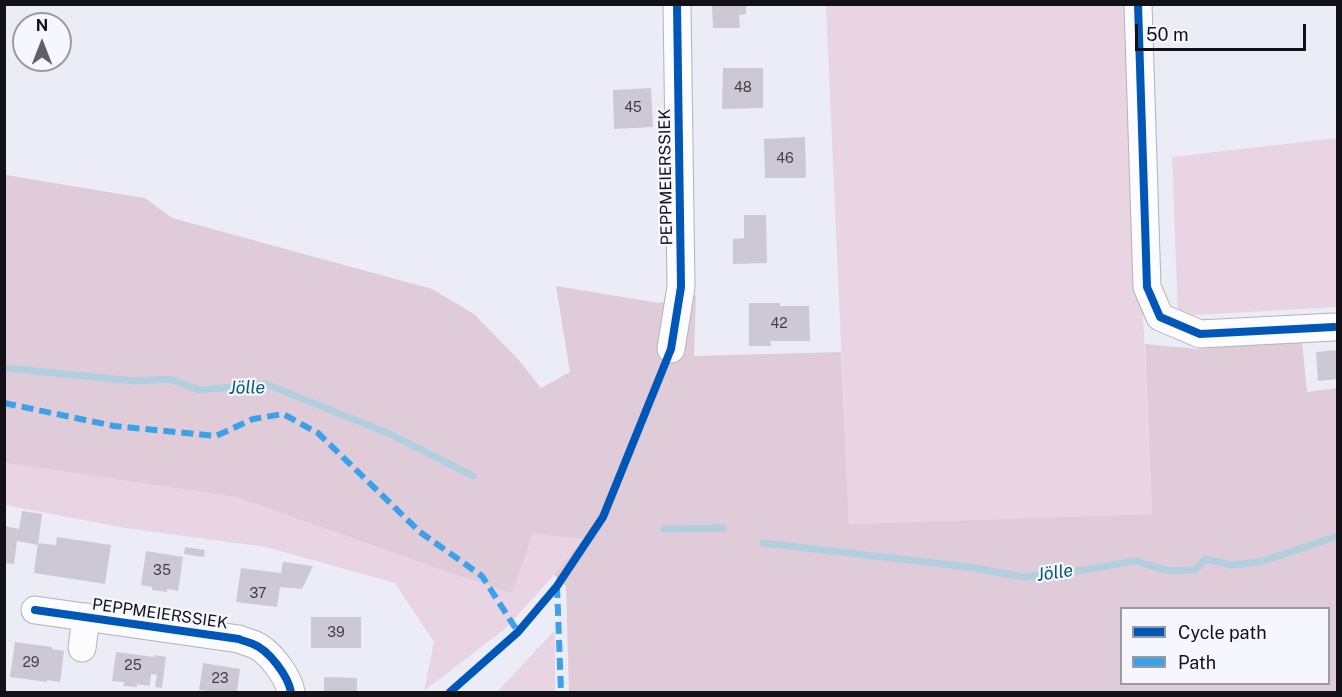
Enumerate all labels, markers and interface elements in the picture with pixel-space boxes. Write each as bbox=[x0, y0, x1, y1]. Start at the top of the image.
north arrow bbox=[12, 12, 72, 72]
scale bar bbox=[1138, 12, 1309, 50]
text: N bbox=[36, 16, 48, 35]
text: 50 m bbox=[1146, 24, 1189, 45]
house number: 48 bbox=[734, 80, 752, 96]
house number: 45 bbox=[624, 100, 642, 116]
street label: PEPPMEIERSSIEK bbox=[655, 108, 677, 246]
house number: 46 bbox=[776, 151, 794, 167]
house number: 42 bbox=[770, 316, 788, 332]
water label: Jölle bbox=[229, 377, 265, 399]
water label: Jölle bbox=[1035, 560, 1075, 586]
house number: 35 bbox=[153, 563, 171, 579]
house number: 37 bbox=[250, 586, 266, 602]
street label: PEPPMEIERSSIEK bbox=[91, 595, 229, 633]
legend bbox=[1120, 607, 1330, 685]
text: Cycle path bbox=[1178, 622, 1267, 643]
house number: 39 bbox=[327, 625, 345, 641]
text: Path bbox=[1178, 652, 1216, 673]
house number: 29 bbox=[22, 655, 40, 671]
house number: 25 bbox=[124, 658, 142, 674]
house number: 23 bbox=[211, 671, 229, 687]

